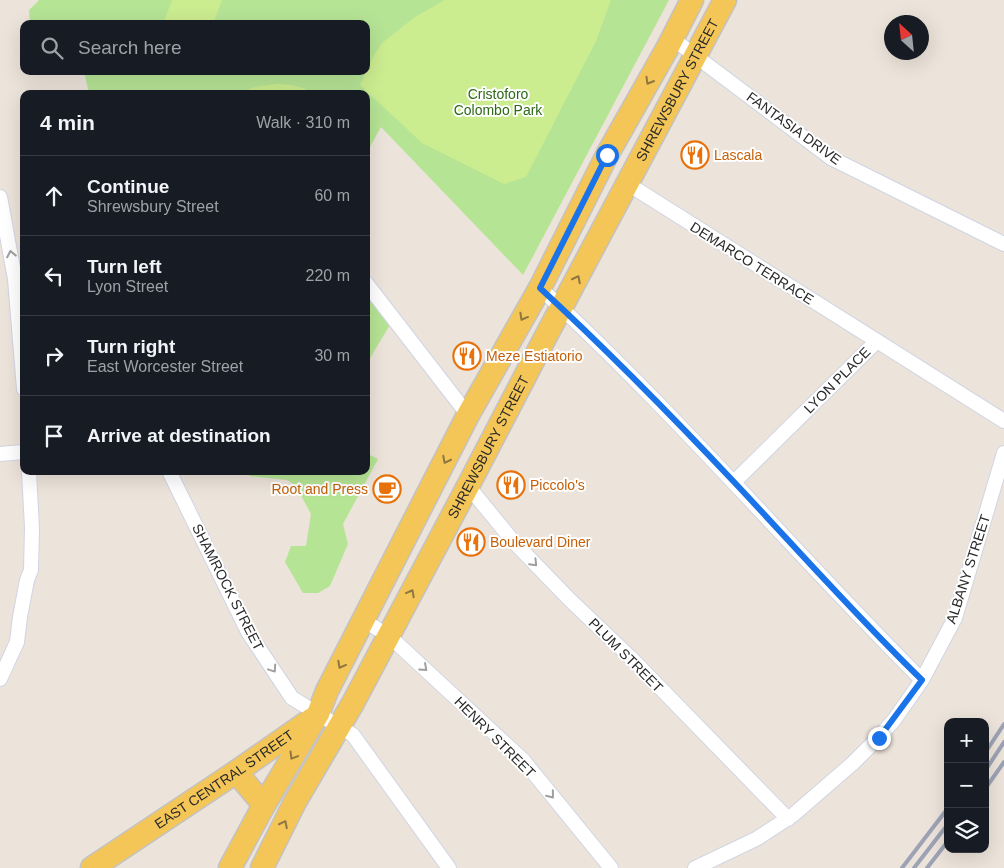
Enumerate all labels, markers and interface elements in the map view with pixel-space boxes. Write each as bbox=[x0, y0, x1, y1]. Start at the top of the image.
north arrow bbox=[884, 15, 929, 60]
street label: SHREWSBURY STREET bbox=[633, 16, 722, 164]
search box bbox=[20, 20, 370, 75]
icon: search bbox=[38, 34, 66, 62]
text: Search here bbox=[78, 37, 182, 58]
one-way arrow bbox=[645, 76, 655, 85]
park label: Cristoforo Colombo Park bbox=[454, 86, 543, 118]
street label: FANTASIA DRIVE bbox=[744, 88, 844, 168]
text: 4 min bbox=[40, 111, 95, 134]
text: Walk · 310 m bbox=[256, 114, 350, 131]
restaurant icon: Lascala bbox=[680, 140, 710, 170]
route start bbox=[596, 144, 619, 167]
place label: Lascala bbox=[714, 147, 762, 163]
text: Continue bbox=[87, 176, 169, 197]
icon: ahead bbox=[40, 182, 68, 210]
text: 60 m bbox=[314, 187, 350, 204]
text: Shrewsbury Street bbox=[87, 198, 219, 215]
street label: DEMARCO TERRACE bbox=[688, 219, 816, 307]
one-way arrow bbox=[6, 249, 16, 258]
text: Turn left bbox=[87, 256, 162, 277]
icon: left bbox=[40, 262, 68, 290]
text: 220 m bbox=[306, 267, 350, 284]
one-way arrow bbox=[571, 275, 581, 284]
text: Lyon Street bbox=[87, 278, 168, 295]
one-way arrow bbox=[519, 312, 529, 321]
text: Turn right bbox=[87, 336, 175, 357]
restaurant icon: Meze Estiatorio bbox=[452, 341, 482, 371]
icon: right bbox=[40, 342, 68, 370]
street label: LYON PLACE bbox=[801, 344, 873, 416]
text: 30 m bbox=[314, 347, 350, 364]
place label: Meze Estiatorio bbox=[486, 348, 583, 364]
text: East Worcester Street bbox=[87, 358, 243, 375]
street label: SHREWSBURY STREET bbox=[444, 372, 532, 521]
icon: arrive bbox=[40, 422, 68, 450]
text: Arrive at destination bbox=[87, 425, 271, 446]
one-way arrow bbox=[442, 455, 452, 464]
restaurant icon: Piccolo's bbox=[496, 470, 526, 500]
cafe icon: Root and Press bbox=[372, 474, 402, 504]
place label: Piccolo's bbox=[530, 477, 585, 493]
place label: Root and Press bbox=[272, 481, 368, 497]
street label: ALBANY STREET bbox=[943, 512, 993, 626]
street label: SHAMROCK STREET bbox=[189, 521, 267, 653]
restaurant icon: Boulevard Diner bbox=[456, 527, 486, 557]
place label: Boulevard Diner bbox=[490, 534, 591, 550]
one-way arrow bbox=[528, 557, 537, 566]
one-way arrow bbox=[405, 589, 415, 598]
street label: PLUM STREET bbox=[586, 615, 667, 696]
one-way arrow bbox=[337, 659, 347, 668]
one-way arrow bbox=[418, 662, 427, 671]
one-way arrow bbox=[267, 664, 276, 673]
street label: HENRY STREET bbox=[451, 693, 539, 781]
map controls bbox=[944, 718, 989, 853]
button: + bbox=[944, 718, 989, 763]
street label: EAST CENTRAL STREET bbox=[152, 726, 297, 832]
route end bbox=[868, 727, 891, 750]
one-way arrow bbox=[289, 751, 299, 760]
button: − bbox=[944, 763, 989, 808]
one-way arrow bbox=[546, 789, 554, 798]
button: layers bbox=[944, 808, 989, 853]
one-way arrow bbox=[278, 821, 288, 830]

